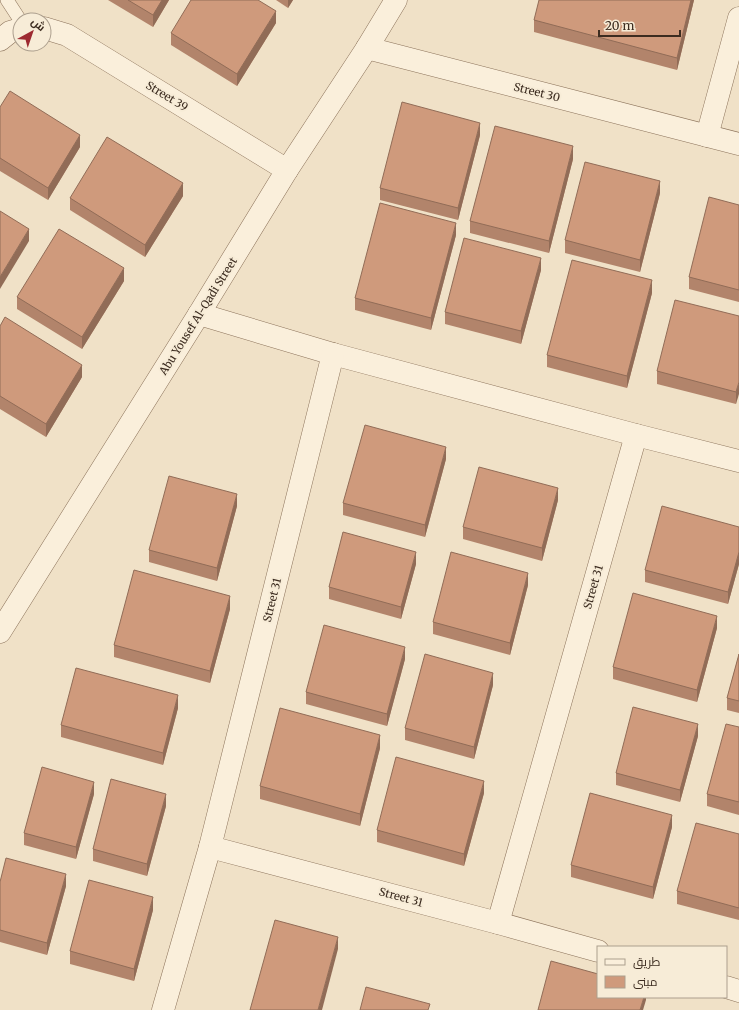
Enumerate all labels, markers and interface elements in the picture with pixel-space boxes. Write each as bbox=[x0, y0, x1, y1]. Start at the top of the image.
north arrow bbox=[12, 12, 52, 52]
scale bar bbox=[599, 12, 680, 38]
text: ش bbox=[29, 14, 48, 34]
text: 20 m bbox=[605, 18, 634, 33]
street label: Street 39 bbox=[143, 78, 191, 114]
street label: Street 30 bbox=[512, 79, 562, 105]
street label: Abu Yousef Al-Qadi Street bbox=[155, 254, 240, 378]
street label: Street 31 bbox=[580, 563, 606, 611]
street label: Street 31 bbox=[260, 577, 284, 623]
street label: Street 31 bbox=[378, 884, 425, 910]
legend bbox=[597, 946, 727, 998]
text: طريق bbox=[633, 954, 661, 969]
text: مبنى bbox=[633, 974, 658, 989]

